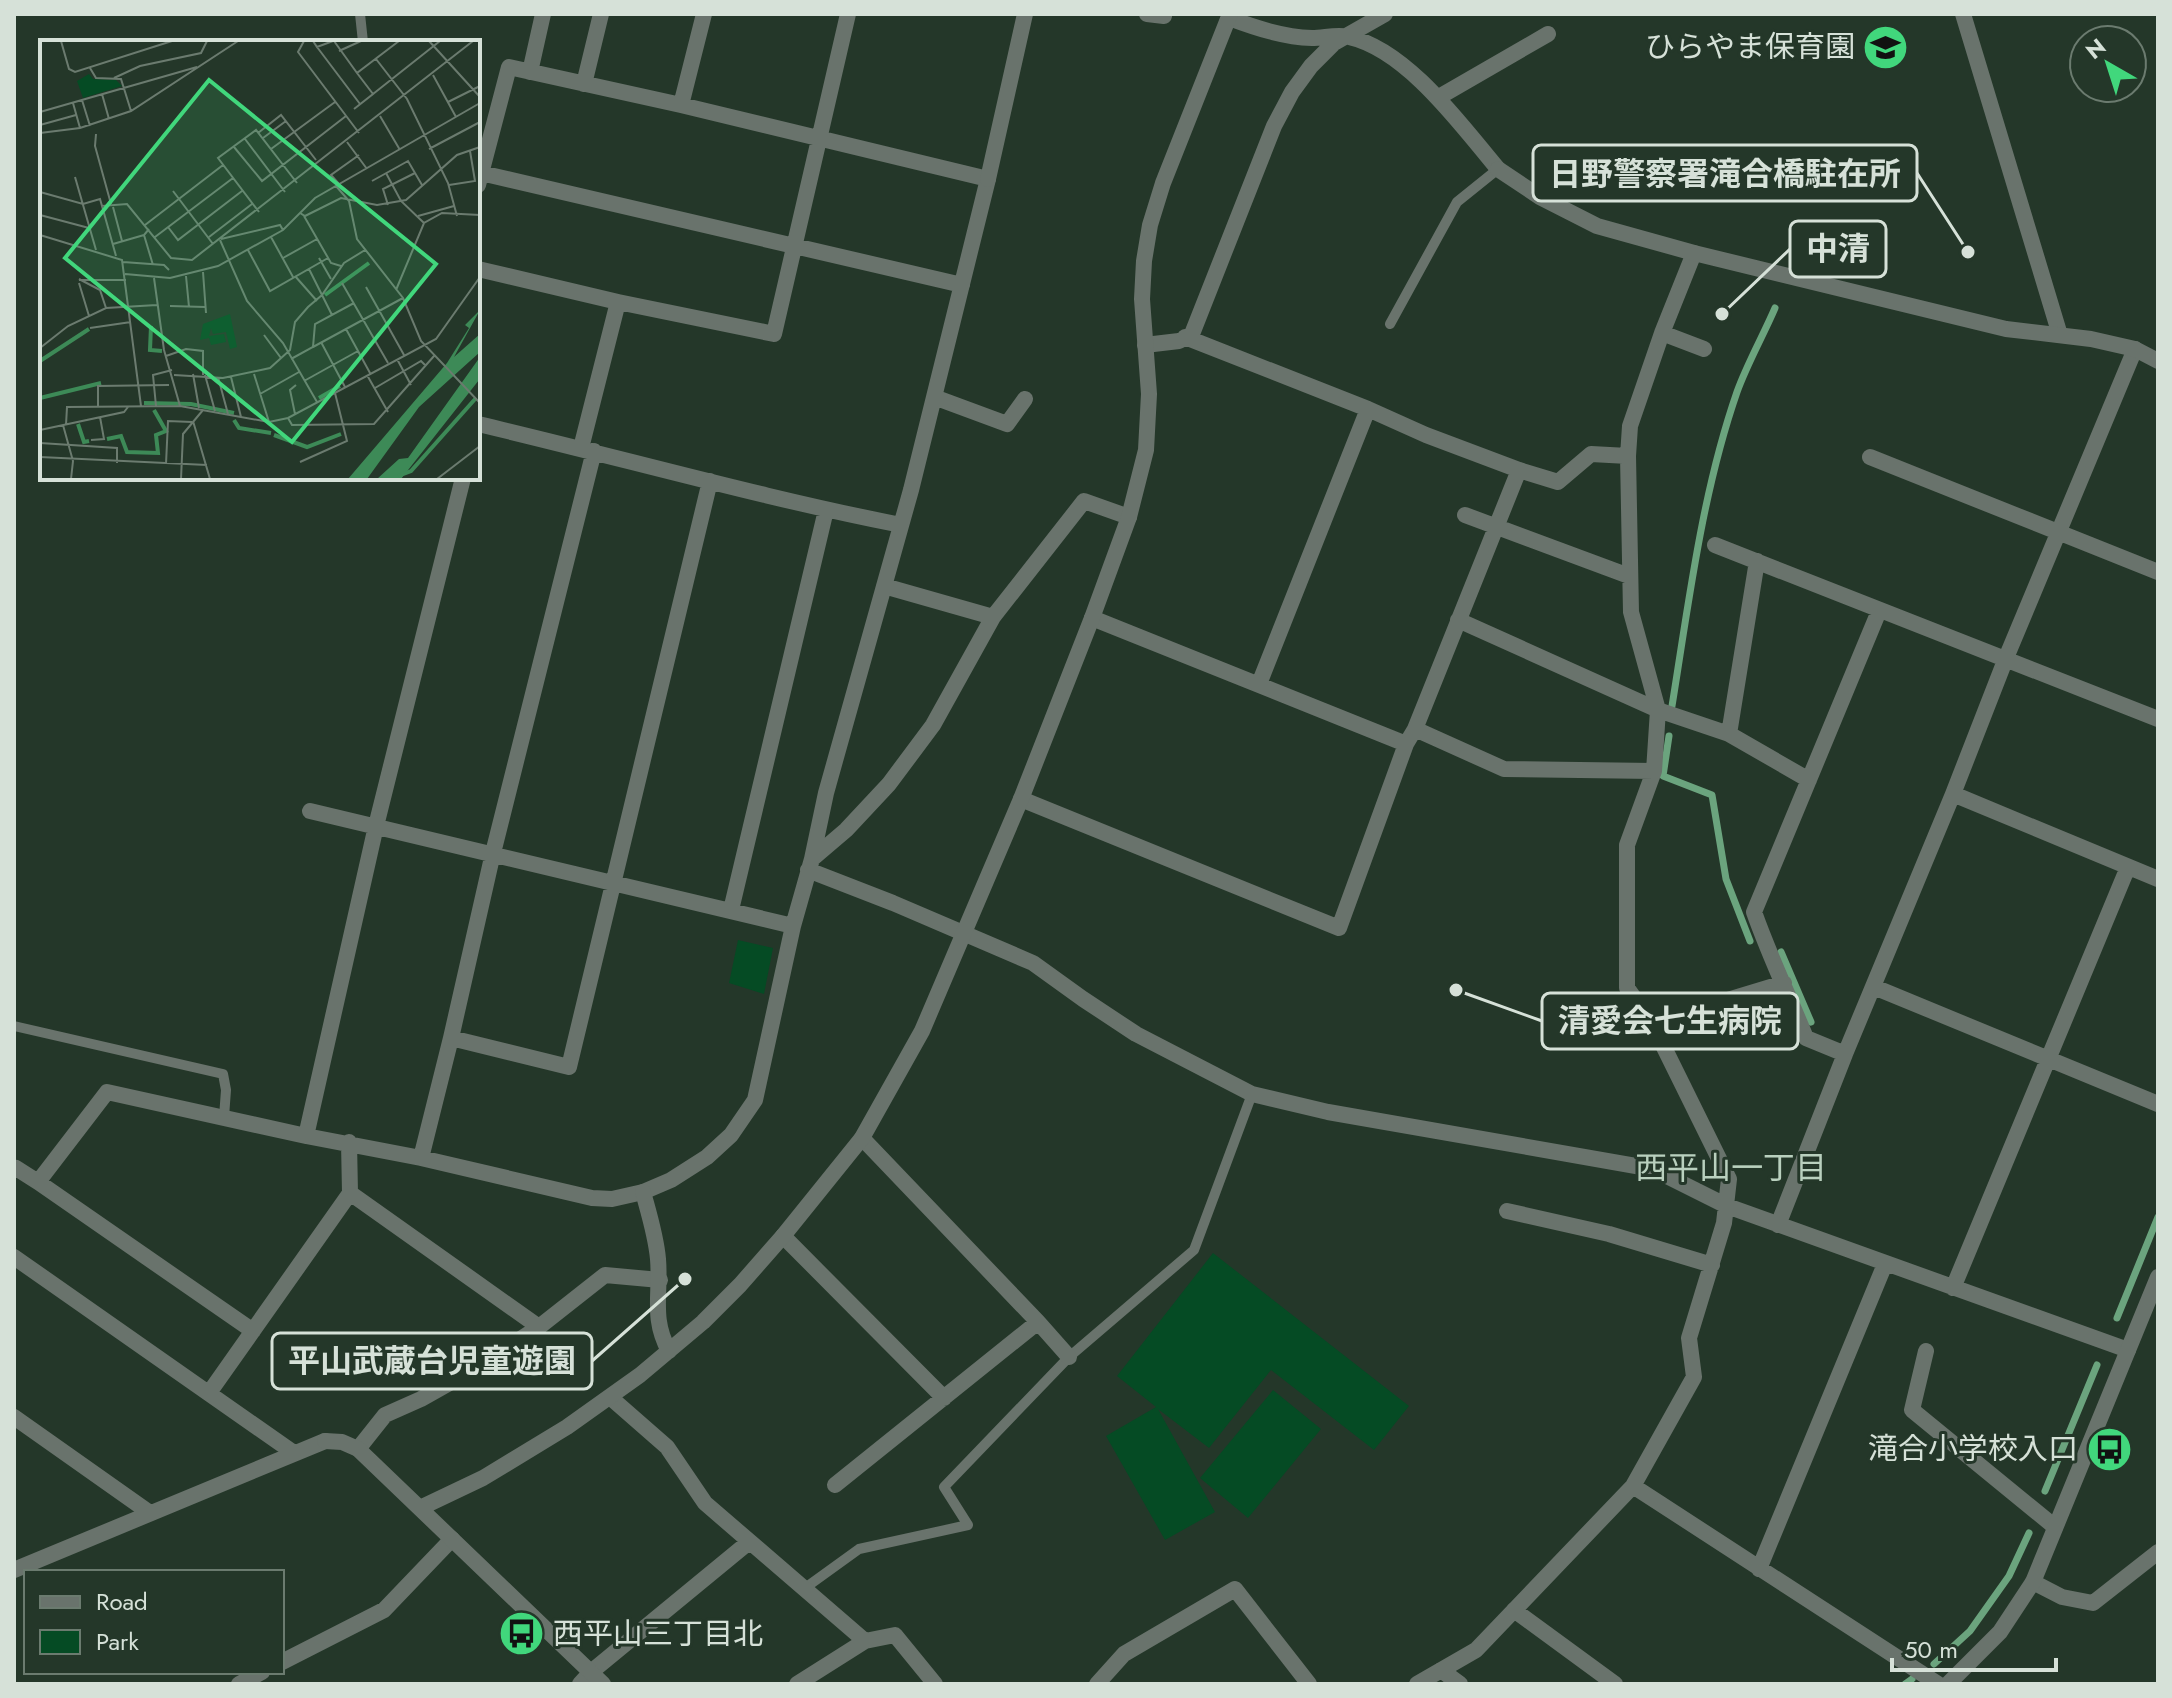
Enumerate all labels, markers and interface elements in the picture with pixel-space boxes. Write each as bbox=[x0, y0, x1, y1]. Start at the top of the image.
school or university icon: ひらやま保育園 bbox=[1862, 23, 1910, 71]
north arrow bbox=[2068, 24, 2148, 104]
place label: ひらやま保育園 bbox=[1645, 25, 1855, 68]
text: N bbox=[2079, 31, 2112, 66]
inset map bbox=[40, 40, 480, 480]
callout: 日野警察署滝合橋駐在所 bbox=[1533, 145, 1917, 201]
text: 日野警察署滝合橋駐在所 bbox=[1549, 151, 1901, 197]
callout: 中清 bbox=[1790, 221, 1886, 277]
text: 中清 bbox=[1806, 226, 1870, 272]
callout: 清愛会七生病院 bbox=[1542, 993, 1798, 1049]
text: 清愛会七生病院 bbox=[1558, 998, 1782, 1044]
district label: 西平山一丁目 bbox=[1635, 1145, 1827, 1191]
callout: 平山武蔵台児童遊園 bbox=[272, 1333, 592, 1389]
text: 平山武蔵台児童遊園 bbox=[288, 1338, 576, 1384]
bus stop icon: 滝合小学校入口 bbox=[2085, 1425, 2133, 1473]
place label: 滝合小学校入口 bbox=[1868, 1427, 2078, 1470]
legend bbox=[24, 1570, 284, 1674]
text: Road bbox=[96, 1584, 148, 1619]
bus stop icon: 西平山三丁目北 bbox=[498, 1610, 546, 1658]
place label: 西平山三丁目北 bbox=[553, 1612, 763, 1655]
scale bar bbox=[1892, 1622, 2056, 1672]
text: Park bbox=[96, 1624, 139, 1659]
text: 50 m bbox=[1904, 1632, 1958, 1667]

